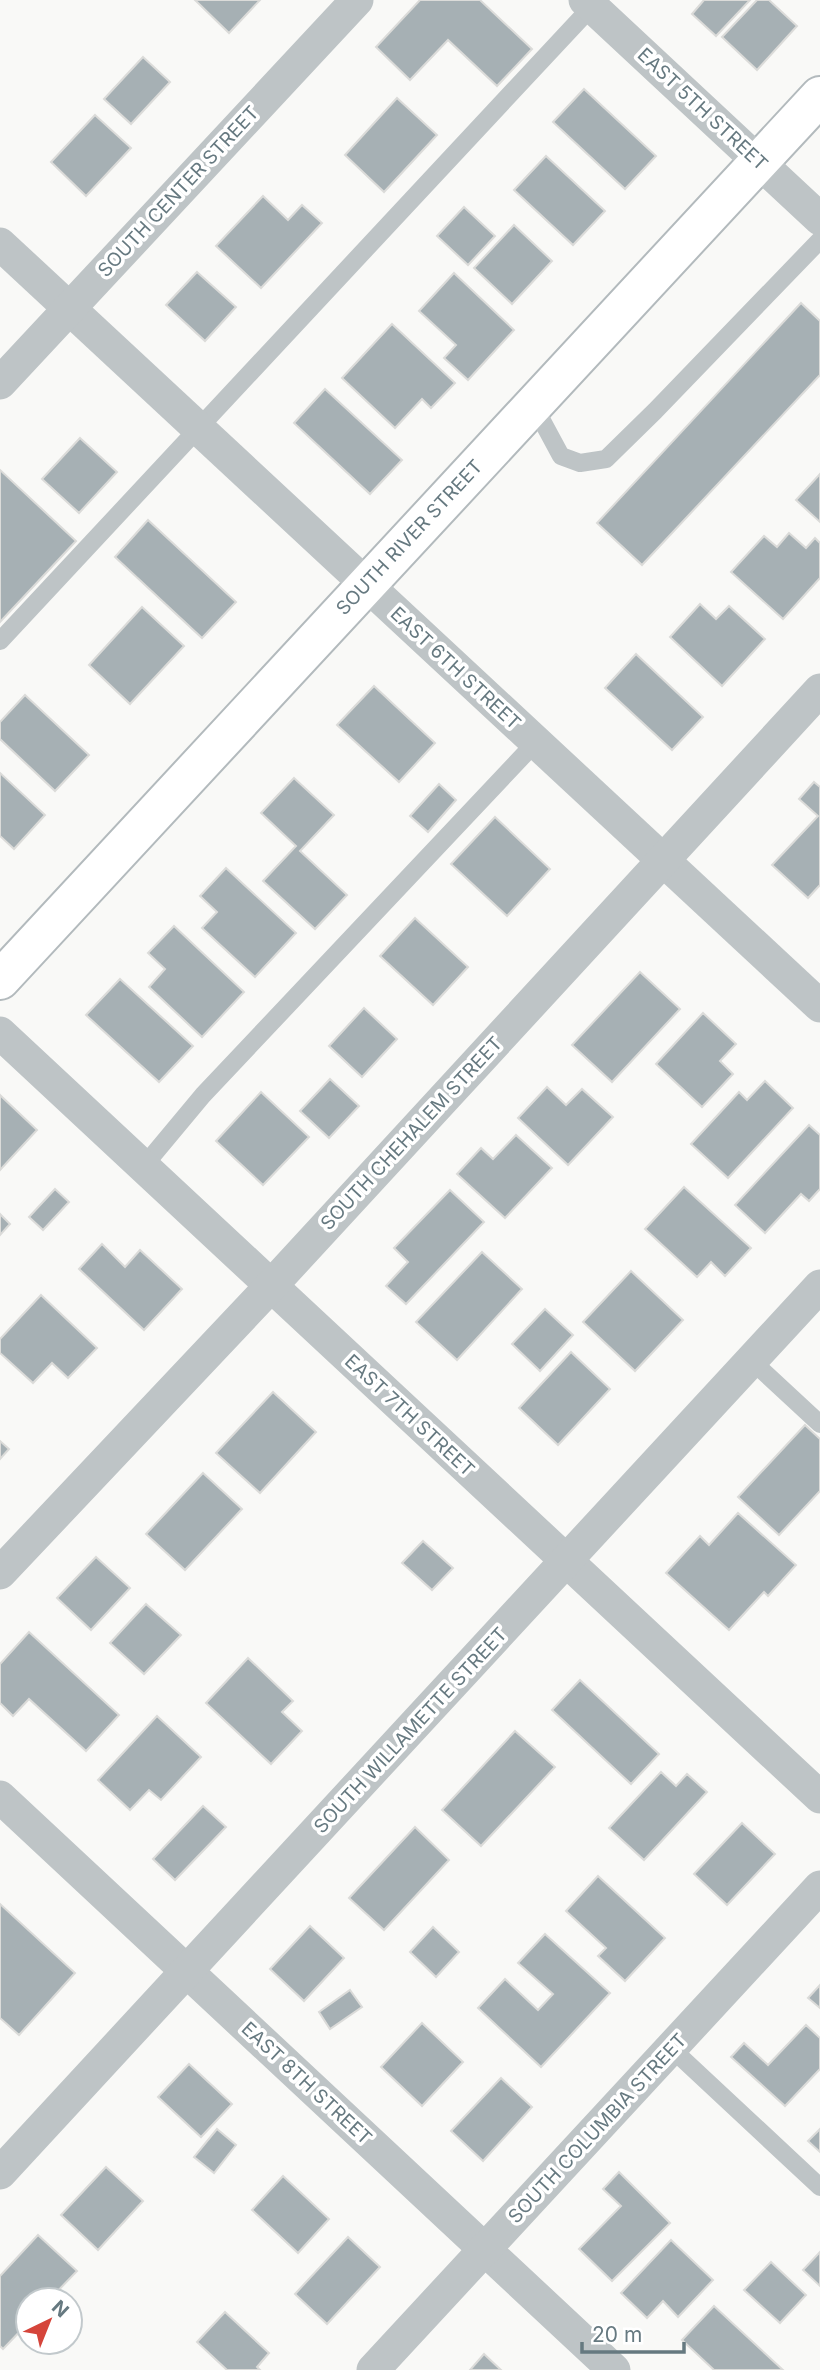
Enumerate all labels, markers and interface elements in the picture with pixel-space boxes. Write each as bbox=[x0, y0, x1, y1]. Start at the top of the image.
street label: EAST 5TH STREET bbox=[633, 43, 772, 176]
street label: SOUTH CENTER STREET bbox=[93, 101, 264, 282]
street label: SOUTH RIVER STREET bbox=[331, 455, 487, 620]
street label: EAST 6TH STREET bbox=[386, 602, 526, 735]
street label: SOUTH CHEHALEM STREET bbox=[316, 1032, 507, 1235]
street label: EAST 7TH STREET bbox=[340, 1349, 479, 1481]
street label: SOUTH WILLAMETTE STREET bbox=[309, 1623, 512, 1838]
street label: EAST 8TH STREET bbox=[237, 2017, 377, 2150]
street label: SOUTH COLUMBIA STREET bbox=[503, 2029, 691, 2228]
north arrow bbox=[14, 2286, 84, 2356]
text: N bbox=[47, 2296, 73, 2322]
scale bar bbox=[582, 2310, 684, 2354]
text: 20 m bbox=[592, 2322, 642, 2347]

